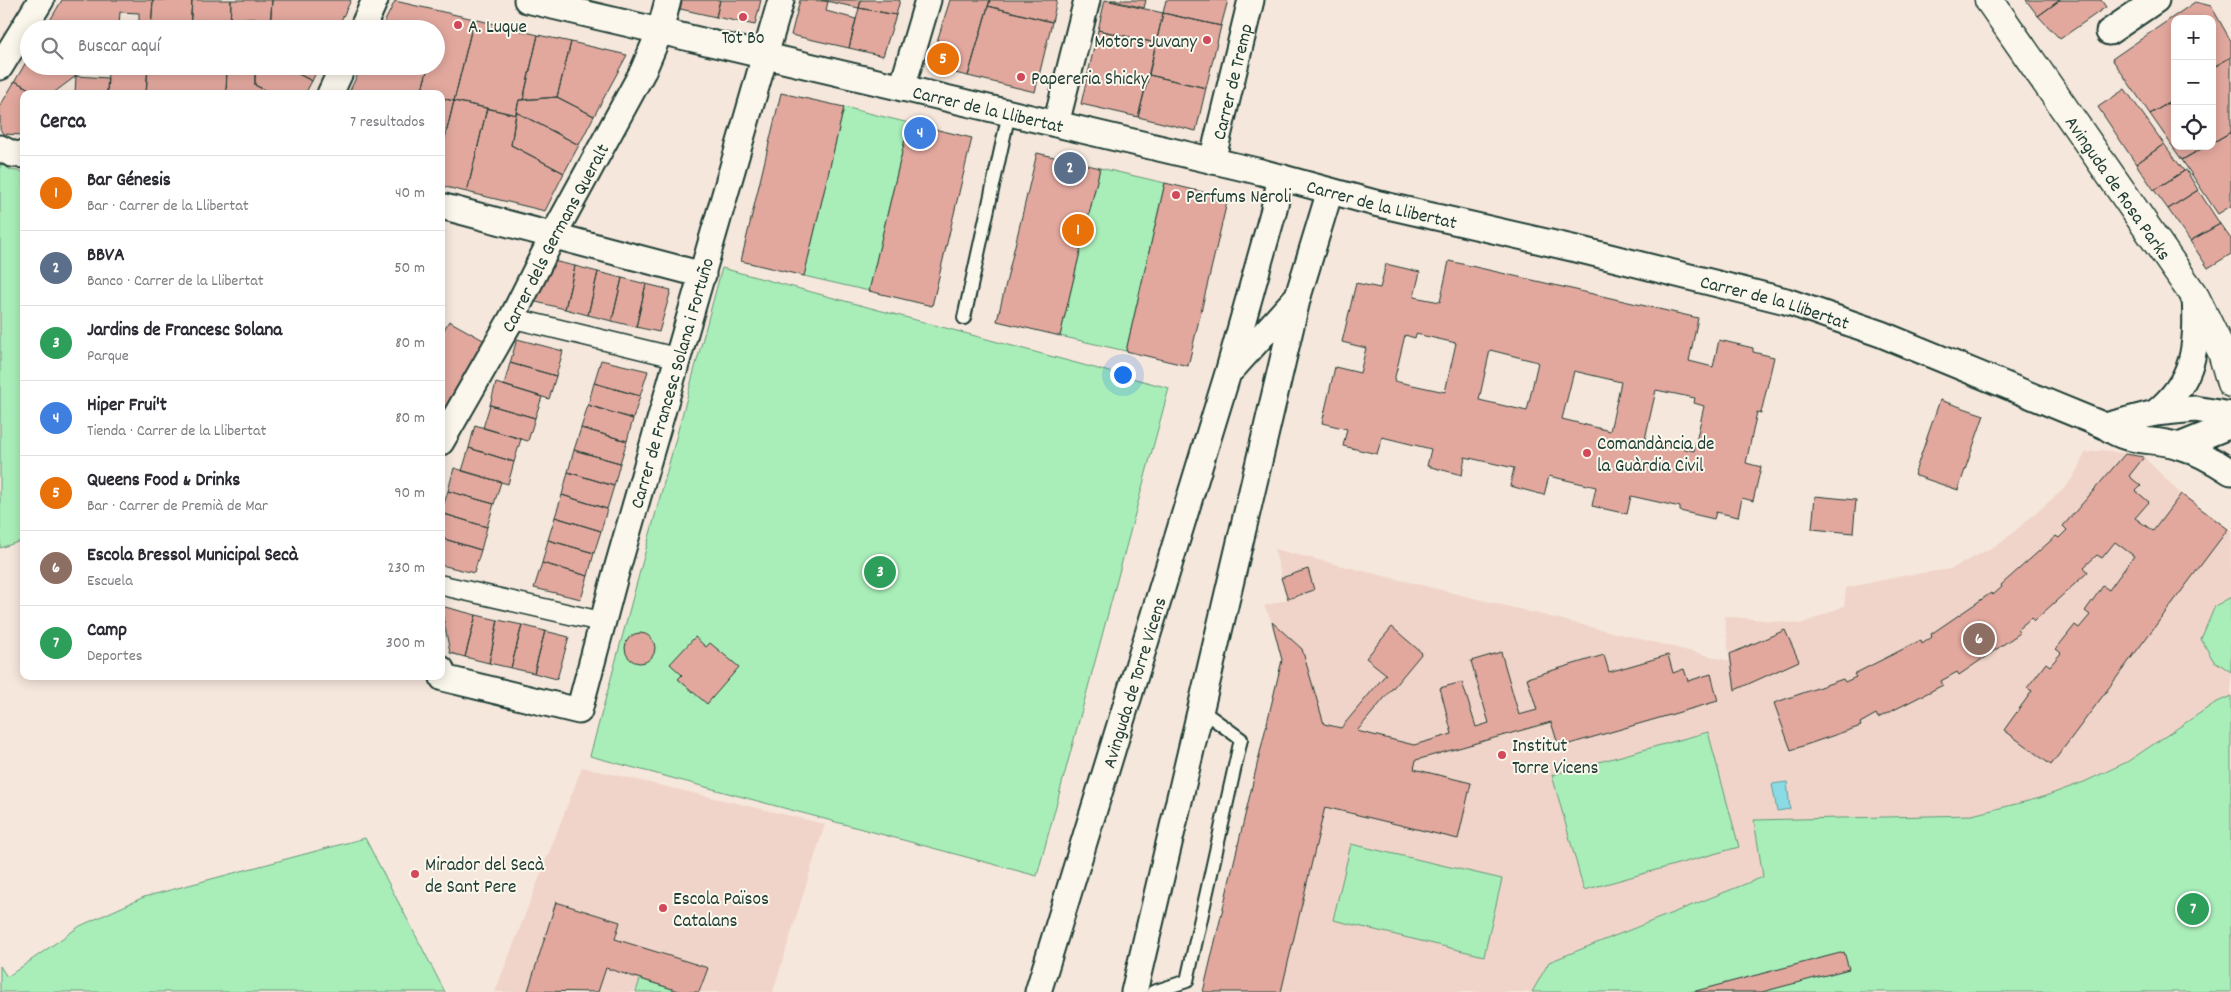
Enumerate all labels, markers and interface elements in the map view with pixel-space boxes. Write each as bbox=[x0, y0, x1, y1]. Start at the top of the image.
marker: Tot Bo bbox=[737, 11, 749, 23]
place label: A. Luque bbox=[468, 15, 527, 42]
map controls bbox=[2171, 15, 2216, 150]
button: + bbox=[2171, 15, 2216, 60]
marker: A. Luque bbox=[452, 19, 464, 31]
search box bbox=[20, 20, 445, 75]
street label: Carrer de Tremp bbox=[1208, 21, 1262, 143]
place label: Tot Bo bbox=[721, 26, 765, 53]
place label: Motors Juvany bbox=[1094, 30, 1197, 57]
icon: search bbox=[38, 34, 66, 62]
text: Buscar aquí bbox=[78, 34, 160, 61]
marker: Motors Juvany bbox=[1201, 34, 1213, 46]
pin: 5 bbox=[927, 40, 959, 78]
button: − bbox=[2171, 60, 2216, 105]
place label: Papereria Shicky bbox=[1031, 67, 1149, 94]
marker: Papereria Shicky bbox=[1015, 71, 1027, 83]
street label: Carrer de la Llibertat bbox=[910, 81, 1066, 142]
button: locate bbox=[2171, 105, 2216, 150]
text: Cerca bbox=[40, 108, 86, 138]
text: 7 resultados bbox=[350, 111, 425, 134]
street label: Avinguda de Rosa Parks bbox=[2056, 112, 2176, 267]
pin: 4 bbox=[904, 114, 936, 152]
street label: Carrer dels Germans Queralt bbox=[496, 140, 618, 338]
pin: 2 bbox=[1054, 149, 1086, 187]
text: Bar Génesis bbox=[87, 168, 171, 195]
street label: Carrer de la Llibertat bbox=[1303, 175, 1459, 238]
text: 1 bbox=[54, 182, 58, 205]
text: 40 m bbox=[395, 182, 425, 205]
place label: Perfums Neroli bbox=[1186, 185, 1292, 212]
marker: Perfums Neroli bbox=[1170, 189, 1182, 201]
text: Bar · Carrer de la Llibertat bbox=[87, 195, 249, 218]
pin: 1 bbox=[1062, 211, 1094, 249]
text: BBVA bbox=[87, 243, 125, 270]
street label: Carrer de Francesc Solana i Fortuño bbox=[625, 255, 723, 512]
text: 2 bbox=[53, 257, 60, 280]
text: 50 m bbox=[394, 257, 425, 280]
text: Banco · Carrer de la Llibertat bbox=[87, 270, 264, 293]
street label: Carrer de la Llibertat bbox=[1697, 270, 1852, 339]
text: Jardins de Francesc Solana bbox=[87, 318, 282, 345]
text: 3 bbox=[52, 332, 60, 355]
text: 80 m bbox=[395, 332, 425, 355]
text: Parque bbox=[87, 345, 129, 368]
your location bbox=[1110, 362, 1136, 388]
text: Hiper Frui't bbox=[87, 393, 167, 420]
text: 4 bbox=[53, 407, 59, 430]
text: 80 m bbox=[395, 407, 425, 430]
text: Tienda · Carrer de la Llibertat bbox=[87, 420, 266, 443]
place label: Comandància de la Guàrdia Civil bbox=[1597, 432, 1714, 481]
marker: Comandància de la Guàrdia Civil bbox=[1581, 447, 1593, 459]
text: Queens Food & Drinks bbox=[87, 468, 240, 495]
text: 5 bbox=[52, 482, 60, 505]
text: 90 m bbox=[394, 482, 425, 505]
text: Bar · Carrer de Premià de Mar bbox=[87, 495, 268, 518]
text: Escola Bressol Municipal Secà bbox=[87, 543, 298, 570]
pin: 3 bbox=[864, 553, 896, 591]
text: 6 bbox=[52, 557, 60, 580]
text: 230 m bbox=[388, 557, 425, 580]
text: Escuela bbox=[87, 570, 133, 593]
street label: Avinguda de Torre Vicens bbox=[1097, 594, 1175, 772]
text: Camp bbox=[87, 618, 127, 645]
pin: 6 bbox=[1963, 620, 1995, 658]
text: 7 bbox=[53, 632, 59, 655]
text: 300 m bbox=[386, 632, 425, 655]
text: Deportes bbox=[87, 645, 142, 668]
place label: Institut Torre Vicens bbox=[1512, 734, 1599, 783]
marker: Institut Torre Vicens bbox=[1496, 749, 1508, 761]
place label: Mirador del Secà de Sant Pere bbox=[425, 853, 545, 902]
marker: Mirador del Secà de Sant Pere bbox=[409, 868, 421, 880]
place label: Escola Països Catalans bbox=[673, 887, 769, 936]
pin: 7 bbox=[2177, 890, 2209, 928]
marker: Escola Països Catalans bbox=[657, 902, 669, 914]

